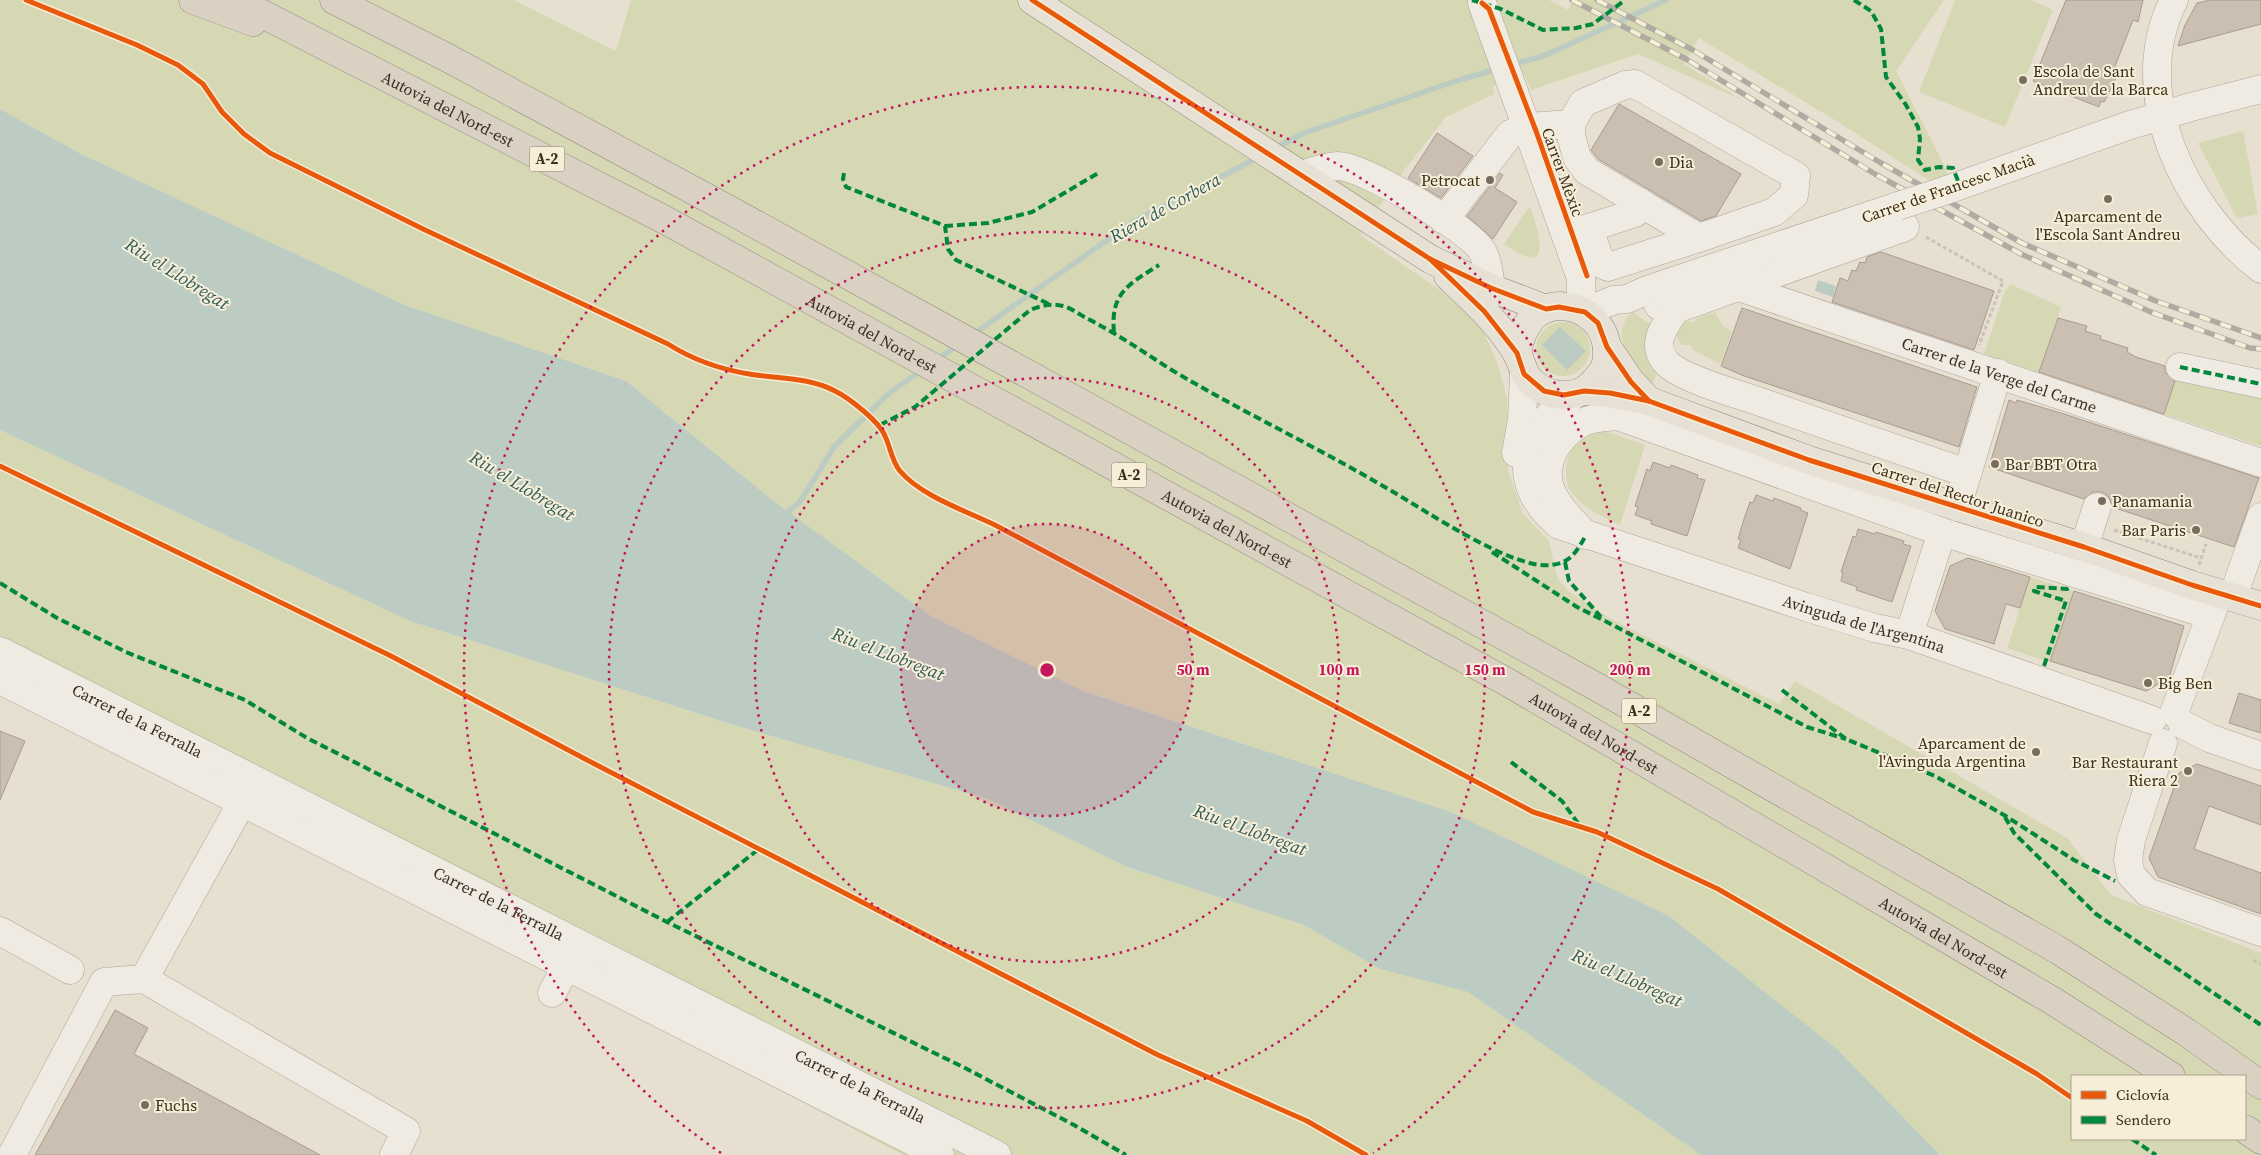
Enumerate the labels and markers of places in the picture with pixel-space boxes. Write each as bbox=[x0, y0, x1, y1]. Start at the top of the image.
place label: Escola de Sant Andreu de la Barca bbox=[2033, 60, 2169, 100]
marker: Escola de Sant Andreu de la Barca bbox=[2017, 74, 2029, 86]
place label: Dia bbox=[1669, 151, 1694, 173]
marker: Dia bbox=[1653, 156, 1665, 168]
place label: Petrocat bbox=[1421, 169, 1481, 191]
marker: Petrocat bbox=[1484, 174, 1496, 186]
marker: Aparcament de l'Escola Sant Andreu bbox=[2102, 193, 2114, 205]
place label: Aparcament de l'Escola Sant Andreu bbox=[2035, 205, 2181, 245]
place label: Bar BBT Otra bbox=[2005, 453, 2098, 475]
marker: Bar BBT Otra bbox=[1989, 458, 2001, 470]
place label: Panamania bbox=[2112, 490, 2193, 512]
marker: Panamania bbox=[2096, 495, 2108, 507]
place label: Bar Paris bbox=[2121, 519, 2186, 541]
marker: Bar Paris bbox=[2190, 524, 2202, 536]
centre of rings bbox=[1038, 661, 1056, 679]
place label: Big Ben bbox=[2158, 672, 2213, 694]
marker: Big Ben bbox=[2142, 677, 2154, 689]
place label: Aparcament de l'Avinguda Argentina bbox=[1879, 732, 2027, 772]
marker: Aparcament de l'Avinguda Argentina bbox=[2030, 746, 2042, 758]
place label: Bar Restaurant Riera 2 bbox=[2072, 751, 2179, 791]
marker: Bar Restaurant Riera 2 bbox=[2182, 765, 2194, 777]
place label: Fuchs bbox=[155, 1094, 197, 1116]
marker: Fuchs bbox=[139, 1099, 151, 1111]

